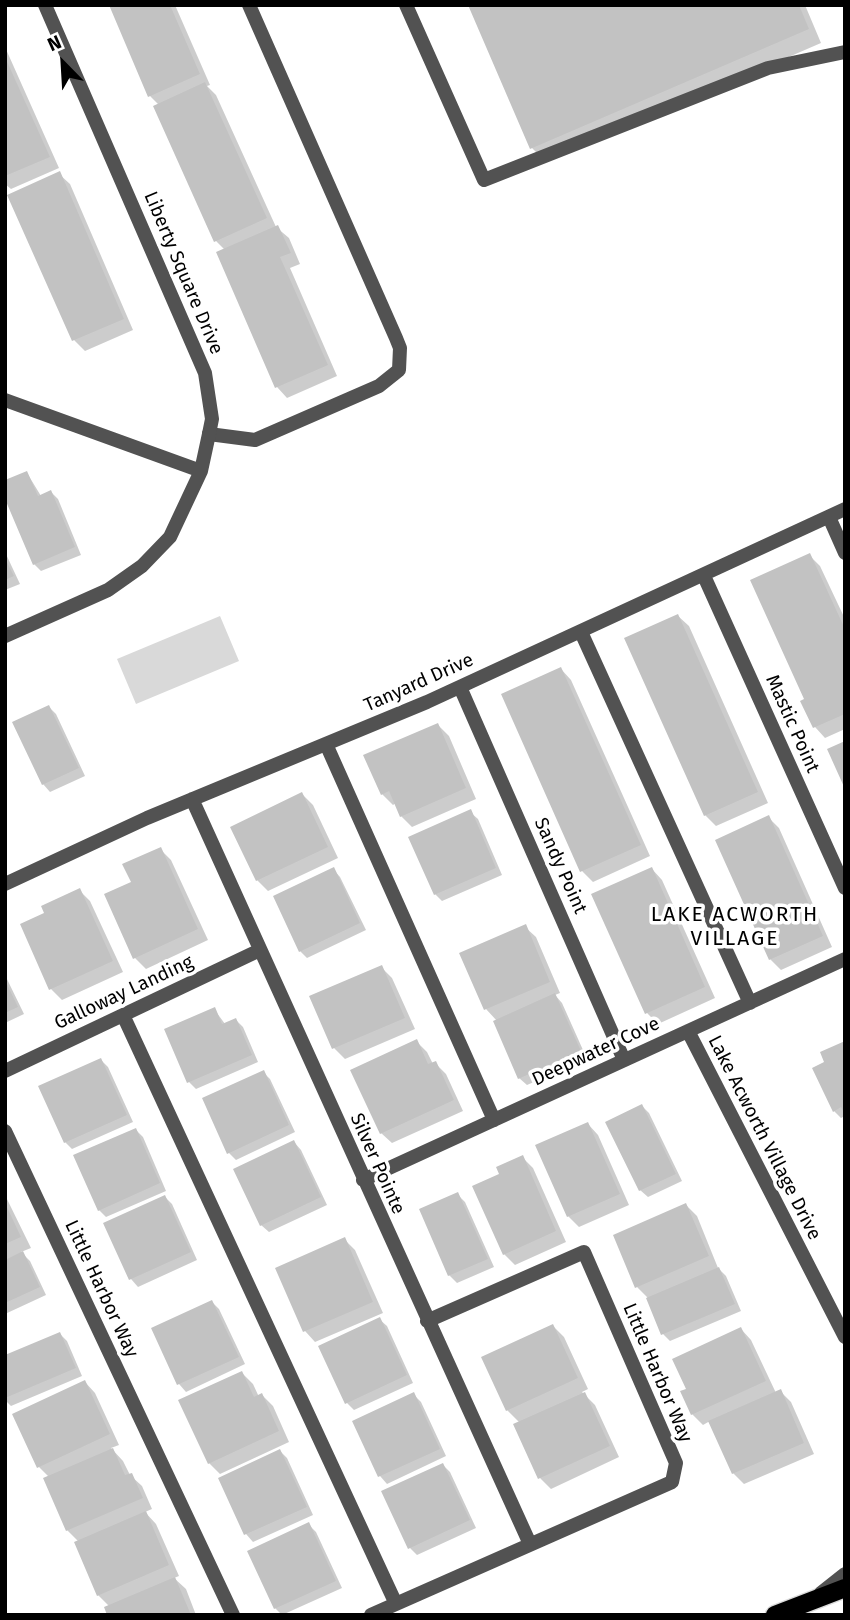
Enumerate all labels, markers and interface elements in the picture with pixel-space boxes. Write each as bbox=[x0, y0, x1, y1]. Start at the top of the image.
north arrow bbox=[28, 28, 98, 98]
text: N bbox=[44, 30, 65, 56]
street label: Liberty Square Drive bbox=[138, 188, 228, 358]
street label: Tanyard Drive bbox=[361, 649, 477, 717]
street label: Mastic Point bbox=[760, 671, 824, 777]
street label: Sandy Point bbox=[529, 815, 591, 917]
district label: LAKE ACWORTH VILLAGE bbox=[652, 902, 818, 952]
street label: Galloway Landing bbox=[51, 951, 197, 1035]
street label: Deepwater Cove bbox=[529, 1012, 663, 1092]
street label: Lake Acworth Village Drive bbox=[702, 1032, 826, 1244]
street label: Silver Pointe bbox=[345, 1110, 409, 1218]
street label: Little Harbor Way bbox=[59, 1217, 143, 1361]
street label: Little Harbor Way bbox=[617, 1300, 697, 1446]

